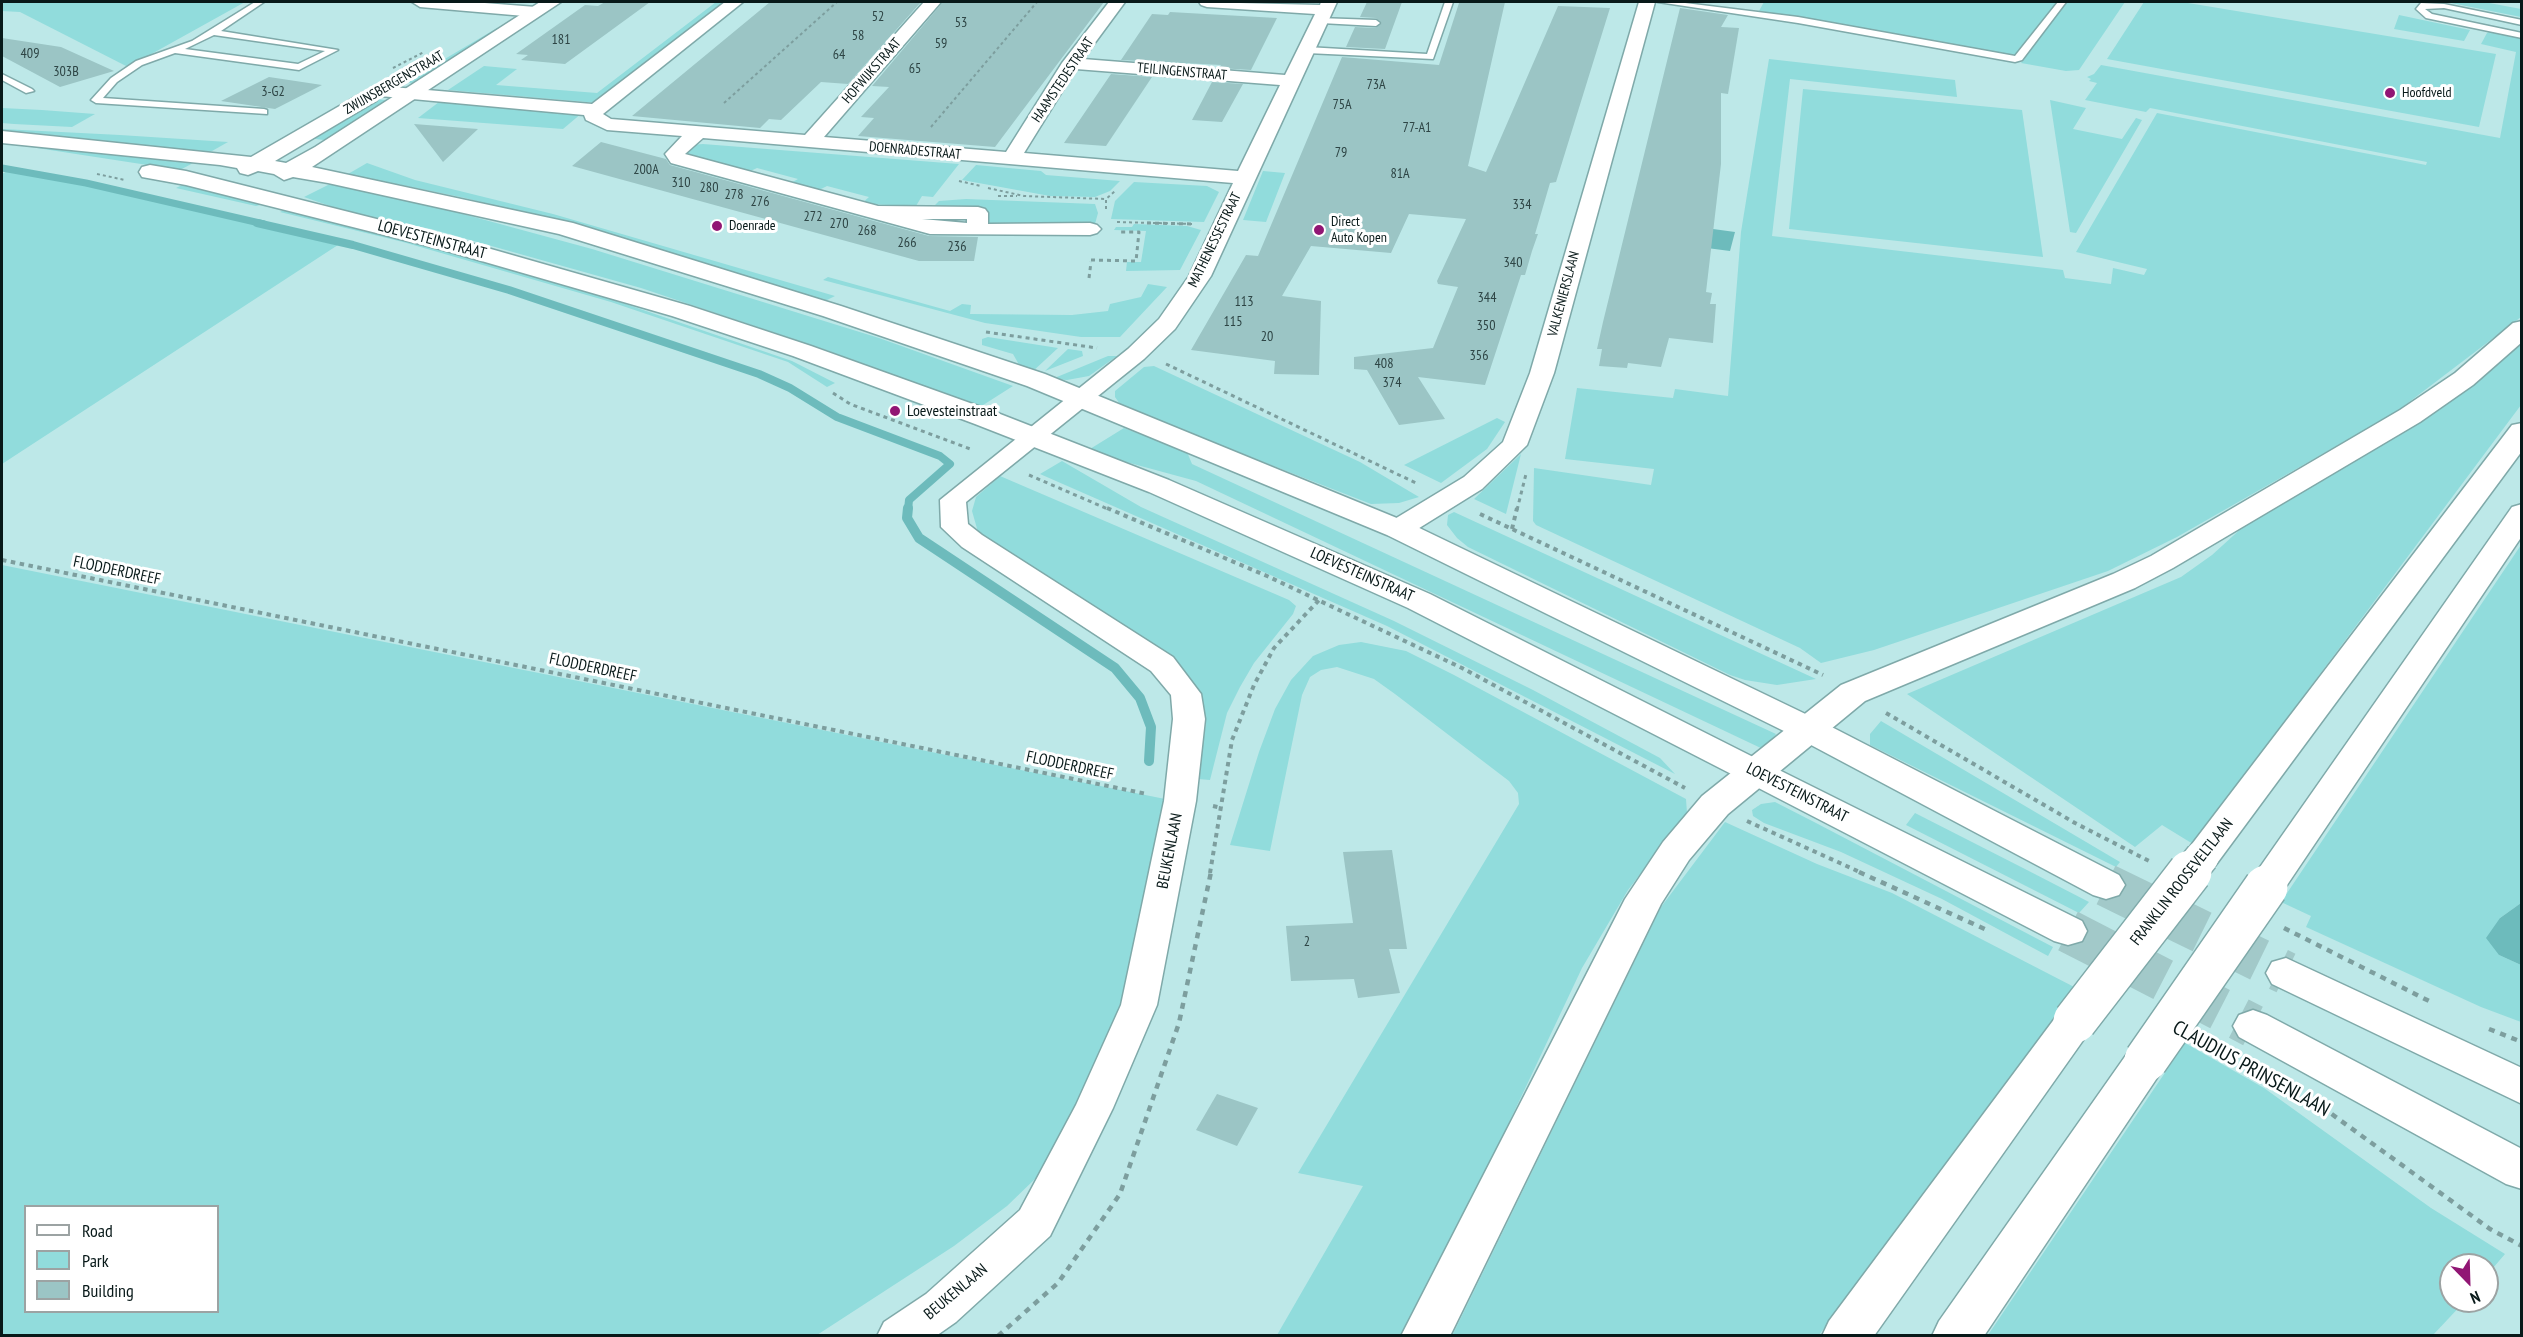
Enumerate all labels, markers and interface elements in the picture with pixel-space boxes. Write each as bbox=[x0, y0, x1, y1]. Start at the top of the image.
house number: 52 bbox=[872, 9, 884, 25]
house number: 53 bbox=[955, 15, 967, 31]
house number: 58 bbox=[852, 28, 864, 44]
house number: 181 bbox=[552, 32, 570, 48]
street label: HAAMSTEDESTRAAT bbox=[1028, 34, 1098, 126]
street label: HOFWIJKSTRAAT bbox=[839, 35, 905, 107]
house number: 59 bbox=[935, 36, 947, 52]
house number: 409 bbox=[21, 46, 39, 62]
house number: 64 bbox=[833, 47, 845, 63]
street label: ZWIJNSBERGENSTRAAT bbox=[341, 48, 447, 118]
street label: TEILINGENSTRAAT bbox=[1136, 60, 1228, 84]
house number: 65 bbox=[909, 61, 921, 77]
house number: 303B bbox=[53, 64, 79, 80]
house number: 73A bbox=[1366, 77, 1386, 93]
house number: 3-G2 bbox=[261, 84, 285, 100]
place label: Hoofdveld bbox=[2402, 85, 2452, 101]
marker: Hoofdveld bbox=[2383, 86, 2397, 100]
house number: 75A bbox=[1332, 97, 1352, 113]
house number: 77-A1 bbox=[1403, 120, 1431, 136]
street label: DOENRADESTRAAT bbox=[868, 139, 962, 163]
house number: 79 bbox=[1335, 145, 1347, 161]
house number: 200A bbox=[633, 162, 659, 178]
house number: 81A bbox=[1390, 166, 1410, 182]
house number: 310 bbox=[672, 175, 690, 191]
house number: 280 bbox=[700, 180, 718, 196]
house number: 278 bbox=[725, 187, 743, 203]
street label: MATHENESSESTRAAT bbox=[1185, 190, 1245, 290]
house number: 276 bbox=[751, 194, 769, 210]
house number: 334 bbox=[1513, 197, 1531, 213]
house number: 272 bbox=[804, 209, 822, 225]
place label: Direct Auto Kopen bbox=[1331, 214, 1387, 246]
street label: LOEVESTEINSTRAAT bbox=[376, 216, 488, 264]
house number: 270 bbox=[830, 216, 848, 232]
place label: Doenrade bbox=[729, 218, 776, 234]
marker: Doenrade bbox=[710, 219, 724, 233]
house number: 268 bbox=[858, 223, 876, 239]
marker: Direct Auto Kopen bbox=[1312, 223, 1326, 237]
house number: 266 bbox=[898, 235, 916, 251]
house number: 236 bbox=[948, 239, 966, 255]
street label: VALKENIERSLAAN bbox=[1545, 250, 1583, 338]
house number: 340 bbox=[1504, 255, 1522, 271]
house number: 344 bbox=[1478, 290, 1496, 306]
house number: 113 bbox=[1235, 294, 1253, 310]
house number: 115 bbox=[1224, 314, 1242, 330]
house number: 350 bbox=[1477, 318, 1495, 334]
house number: 20 bbox=[1261, 329, 1273, 345]
house number: 356 bbox=[1470, 348, 1488, 364]
house number: 408 bbox=[1375, 356, 1393, 372]
house number: 374 bbox=[1383, 375, 1401, 391]
place label: Loevesteinstraat bbox=[907, 401, 997, 421]
marker: Loevesteinstraat bbox=[888, 404, 902, 418]
street label: LOEVESTEINSTRAAT bbox=[1307, 544, 1417, 606]
street label: FLODDERDREEF bbox=[72, 552, 162, 590]
street label: FLODDERDREEF bbox=[548, 649, 638, 687]
street label: FLODDERDREEF bbox=[1025, 747, 1115, 785]
street label: LOEVESTEINSTRAAT bbox=[1743, 759, 1851, 827]
street label: BEUKENLAAN bbox=[1153, 812, 1187, 890]
street label: FRANKLIN ROOSEVELTLAAN bbox=[2126, 815, 2238, 949]
house number: 2 bbox=[1304, 934, 1310, 950]
street label: CLAUDIUS PRINSENLAAN bbox=[2168, 1016, 2334, 1122]
legend bbox=[24, 1205, 219, 1313]
text: Road bbox=[82, 1219, 113, 1242]
text: Park bbox=[82, 1249, 109, 1272]
north arrow bbox=[2439, 1253, 2499, 1313]
street label: BEUKENLAAN bbox=[920, 1260, 992, 1324]
text: Building bbox=[82, 1279, 134, 1302]
text: N bbox=[2467, 1287, 2483, 1309]

